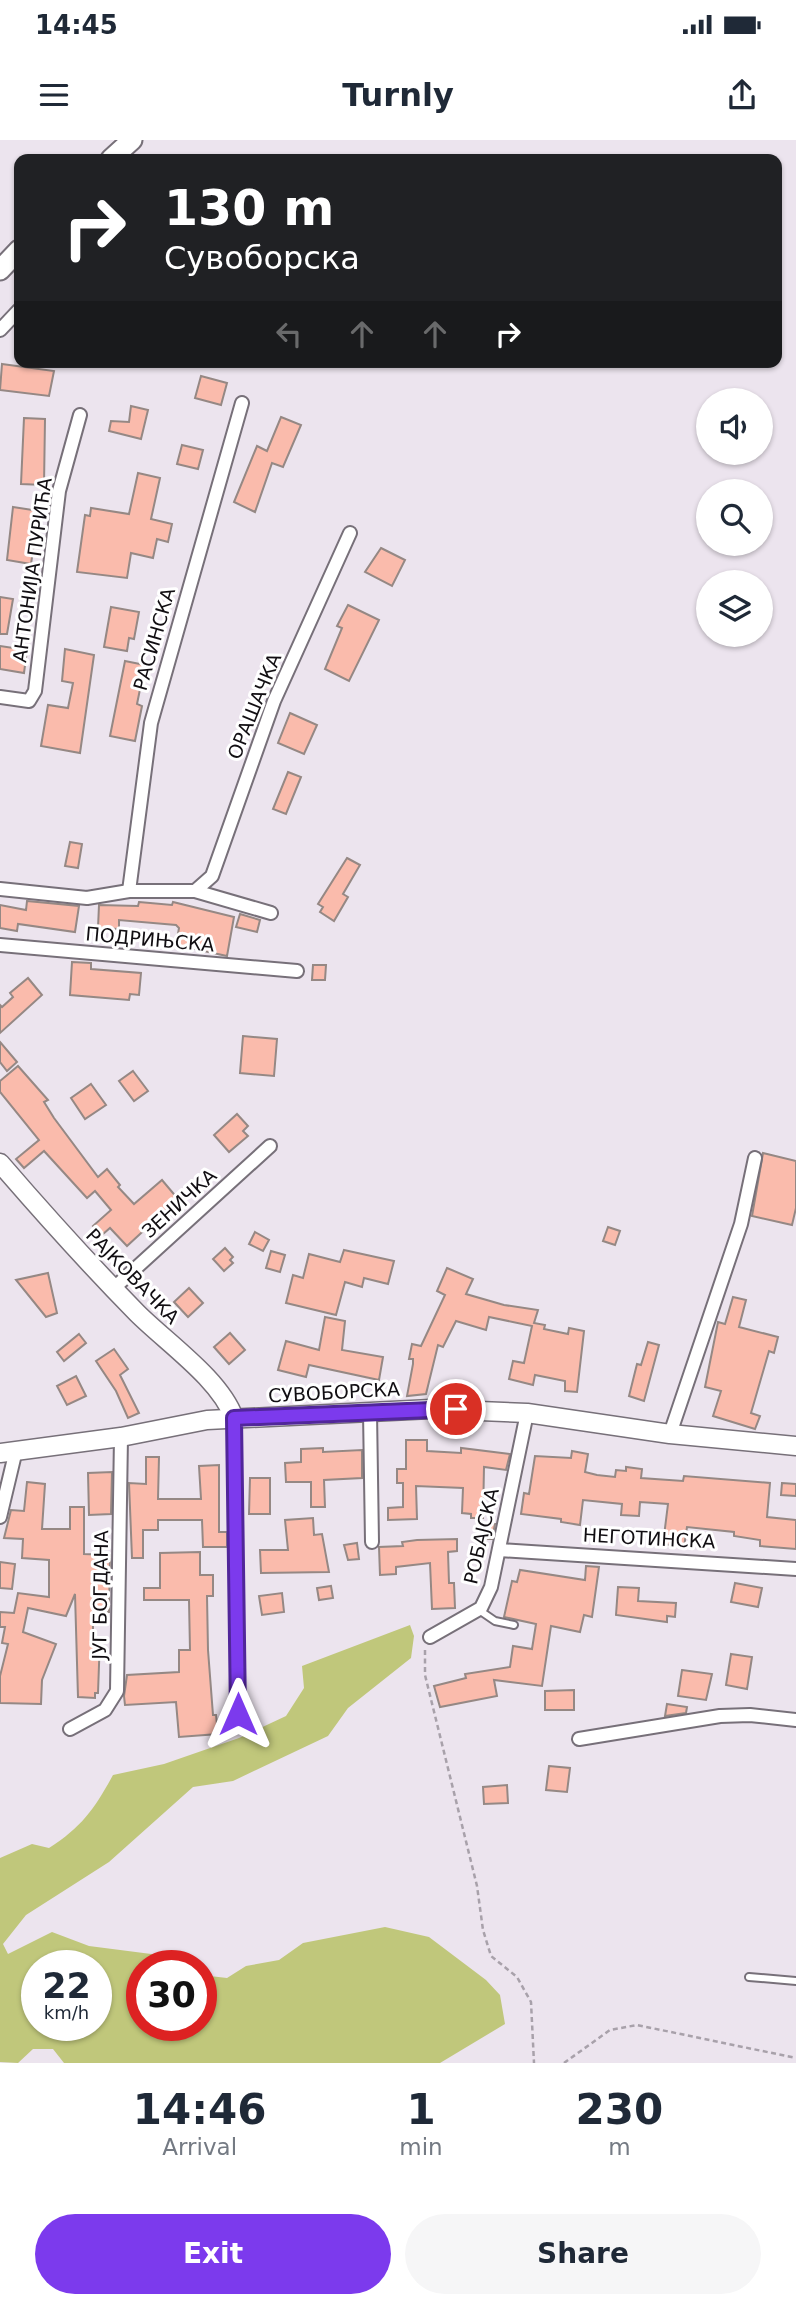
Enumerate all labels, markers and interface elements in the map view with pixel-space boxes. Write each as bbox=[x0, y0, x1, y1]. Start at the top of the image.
text: 14:45 bbox=[35, 10, 118, 40]
icon: menu bbox=[35, 76, 73, 114]
text: Turnly bbox=[342, 76, 454, 114]
icon: share bbox=[723, 76, 761, 114]
text: 130 m bbox=[164, 180, 334, 237]
icon: right bbox=[49, 182, 140, 273]
text: Сувоборска bbox=[164, 239, 360, 277]
icon: left bbox=[270, 315, 308, 353]
icon: ahead bbox=[343, 315, 381, 353]
icon: ahead bbox=[416, 315, 454, 353]
icon: right bbox=[489, 315, 527, 353]
map controls bbox=[696, 388, 773, 647]
button: sound bbox=[696, 388, 773, 465]
street label: АНТОНИЈА ПУРИЋА bbox=[8, 476, 56, 664]
button: search bbox=[696, 479, 773, 556]
button: layers bbox=[696, 570, 773, 647]
street label: РАСИНСКА bbox=[129, 585, 179, 693]
street label: ОРАШАЧКА bbox=[223, 650, 285, 762]
street label: ПОДРИЊСКА bbox=[85, 922, 215, 956]
street label: ЗЕНИЧКА bbox=[137, 1164, 221, 1242]
street label: РАЈКОВАЧКА bbox=[82, 1224, 184, 1328]
street label: СУВОБОРСКА bbox=[267, 1378, 401, 1406]
pin bbox=[426, 1379, 486, 1439]
icon: arrive bbox=[437, 1390, 475, 1428]
street label: РОБАЈСКА bbox=[459, 1486, 503, 1586]
street label: НЕГОТИНСКА bbox=[582, 1524, 716, 1552]
street label: ЈУГ БОГДАНА bbox=[88, 1530, 112, 1661]
position arrow bbox=[201, 1677, 275, 1751]
speed limit sign: 30 bbox=[126, 1950, 217, 2041]
text: 22 bbox=[42, 1966, 91, 2006]
text: km/h bbox=[44, 2002, 89, 2023]
text: 14:46 bbox=[133, 2085, 267, 2134]
text: 1 bbox=[406, 2085, 436, 2134]
text: 230 bbox=[576, 2085, 663, 2134]
text: Arrival bbox=[162, 2134, 237, 2160]
text: min bbox=[399, 2134, 443, 2160]
text: m bbox=[608, 2134, 631, 2160]
button: Exit bbox=[35, 2214, 391, 2294]
button: Share bbox=[405, 2214, 761, 2294]

